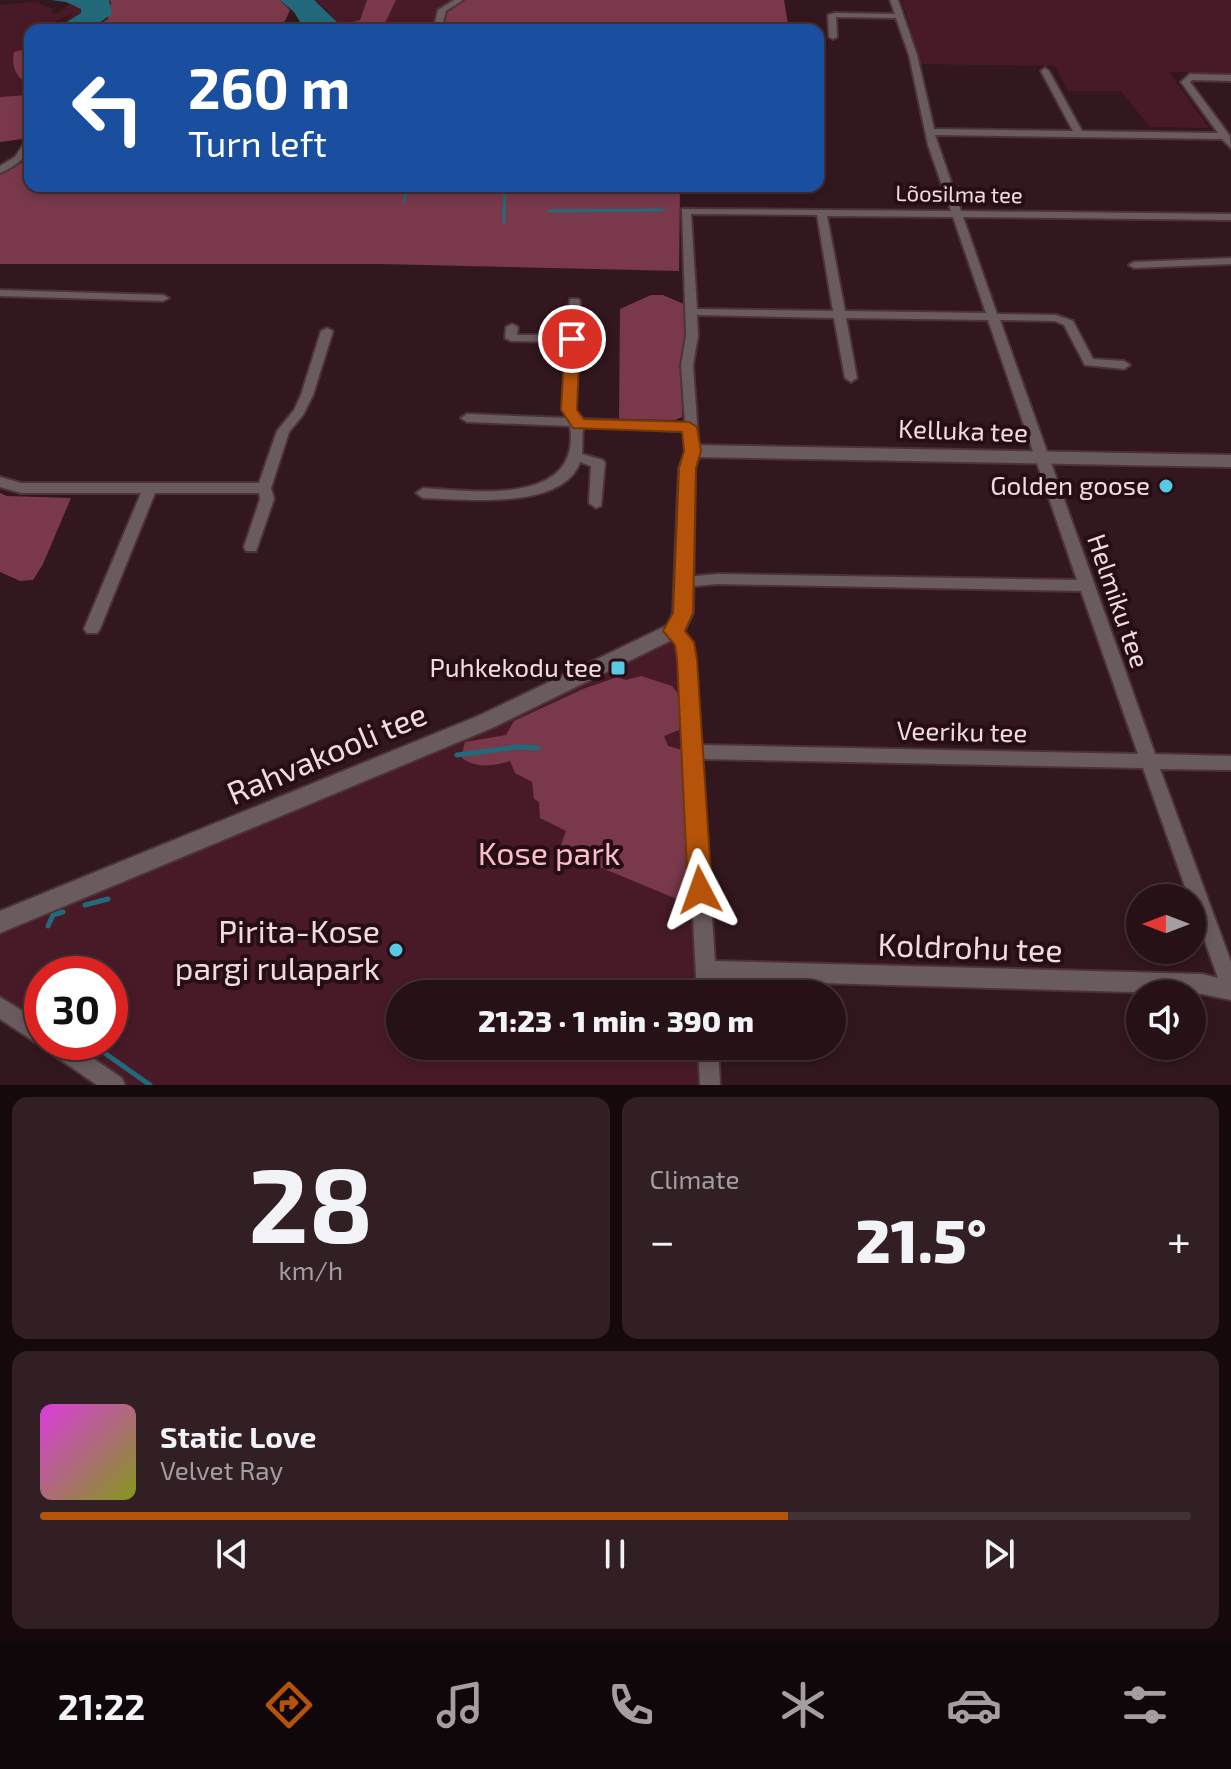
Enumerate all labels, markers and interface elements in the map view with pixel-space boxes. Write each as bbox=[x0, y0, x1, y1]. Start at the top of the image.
text: 260 m bbox=[188, 53, 350, 120]
icon: left bbox=[56, 56, 160, 160]
text: Turn left bbox=[188, 121, 327, 164]
street label: Lõosilma tee bbox=[895, 179, 1023, 207]
pin bbox=[538, 305, 606, 373]
icon: arrive bbox=[550, 317, 594, 361]
street label: Kelluka tee bbox=[898, 412, 1029, 447]
place label: Golden goose bbox=[990, 469, 1150, 500]
marker: Golden goose bbox=[1157, 477, 1175, 495]
street label: Helmiku tee bbox=[1082, 530, 1157, 672]
place label: Puhkekodu tee bbox=[429, 651, 602, 682]
marker: Puhkekodu tee bbox=[609, 659, 627, 677]
street label: Rahvakooli tee bbox=[221, 693, 432, 811]
street label: Veeriku tee bbox=[896, 714, 1028, 747]
park label: Kose park bbox=[478, 833, 620, 871]
position arrow bbox=[658, 848, 742, 932]
north arrow bbox=[1126, 884, 1206, 964]
map controls bbox=[1126, 884, 1206, 1060]
place label: Pirita-Kose pargi rulapark bbox=[175, 911, 380, 986]
street label: Koldrohu tee bbox=[877, 924, 1063, 968]
marker: Pirita-Kose pargi rulapark bbox=[387, 941, 405, 959]
speed limit sign: 30 bbox=[24, 956, 128, 1060]
button: sound bbox=[1126, 980, 1206, 1060]
text: 21:23 · 1 min · 390 m bbox=[478, 1002, 754, 1038]
text: 28 bbox=[248, 1139, 373, 1264]
text: Climate bbox=[650, 1163, 739, 1194]
text: 21.5° bbox=[855, 1203, 987, 1275]
text: − bbox=[650, 1213, 675, 1266]
text: + bbox=[1167, 1213, 1191, 1266]
text: km/h bbox=[278, 1254, 343, 1285]
text: Static Love bbox=[160, 1418, 316, 1454]
text: Velvet Ray bbox=[160, 1454, 283, 1485]
icon: previous bbox=[210, 1532, 254, 1576]
icon: pause bbox=[593, 1532, 637, 1576]
icon: next bbox=[977, 1532, 1021, 1576]
icon: directions bbox=[261, 1677, 317, 1733]
icon: music bbox=[432, 1677, 488, 1733]
icon: phone bbox=[603, 1677, 659, 1733]
icon: climate bbox=[775, 1677, 831, 1733]
icon: car bbox=[946, 1677, 1002, 1733]
icon: filters bbox=[1117, 1677, 1173, 1733]
text: 21:22 bbox=[58, 1684, 145, 1727]

